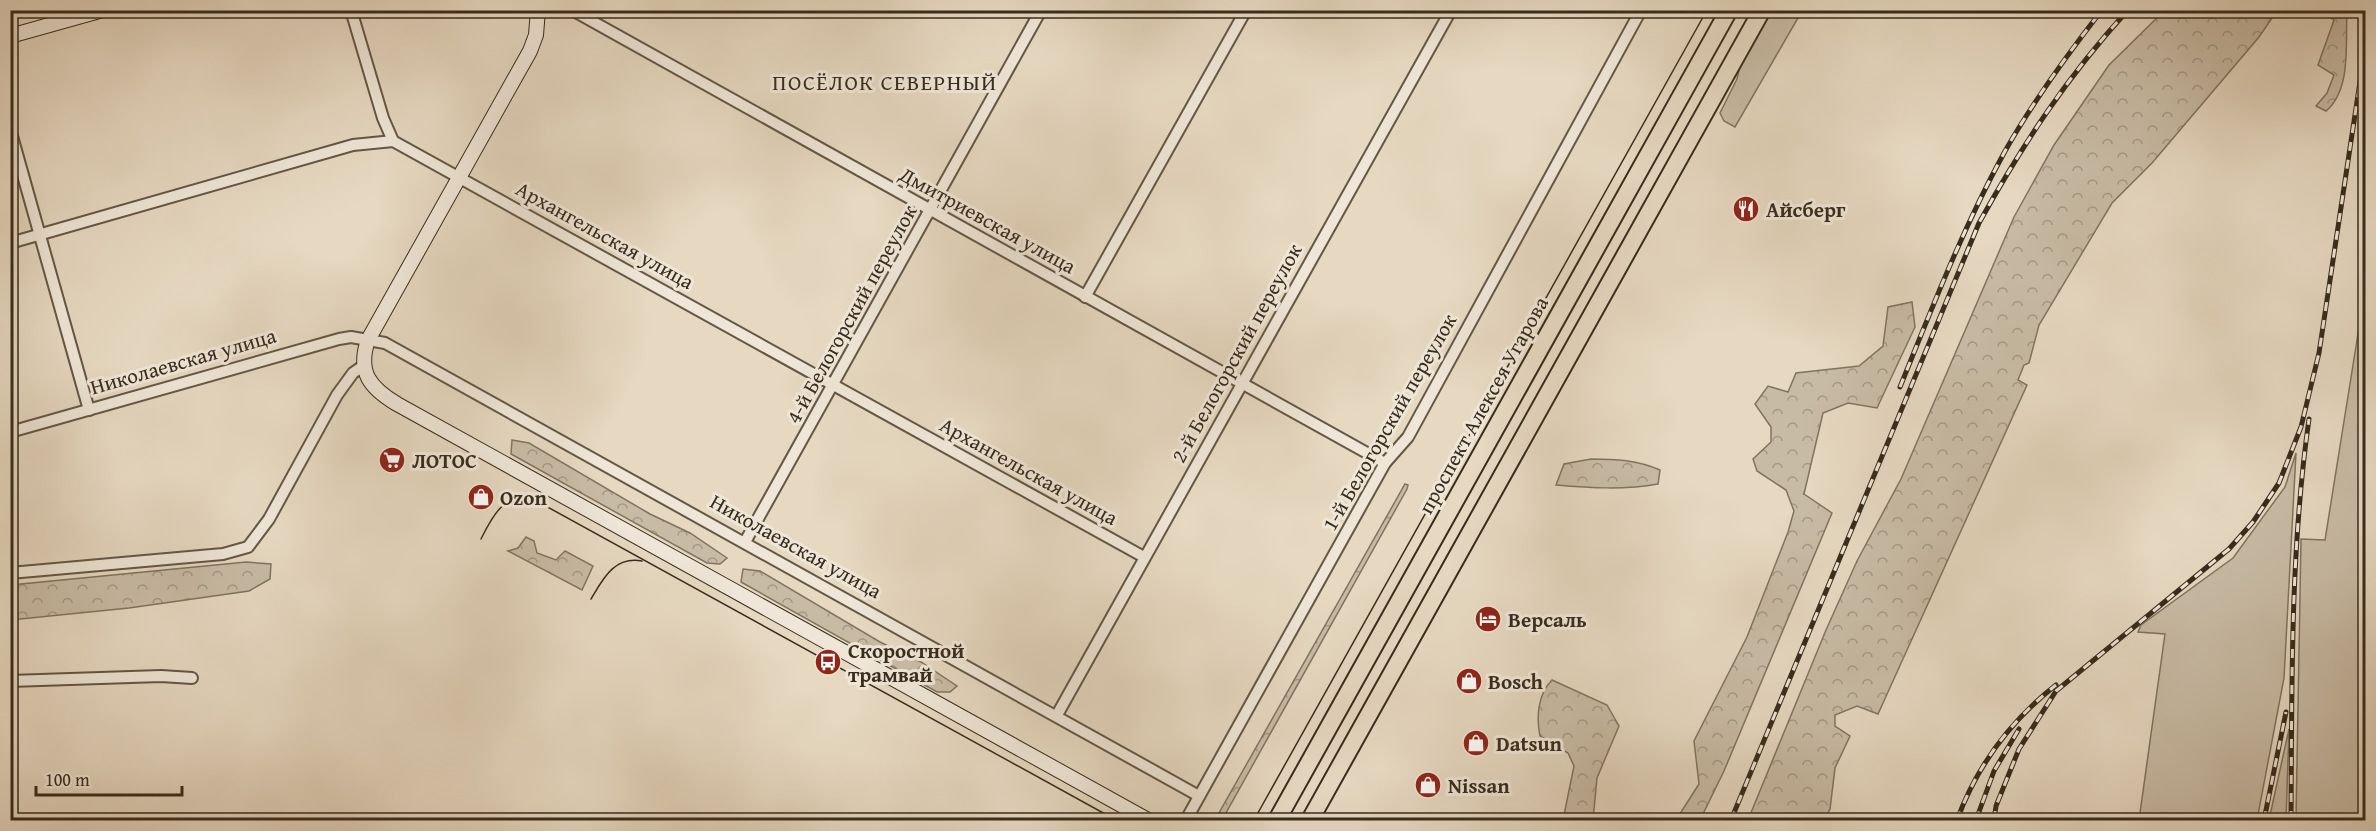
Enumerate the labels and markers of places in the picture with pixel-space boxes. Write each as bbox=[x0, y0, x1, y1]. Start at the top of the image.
restaurant icon: Айсберг bbox=[1731, 194, 1761, 224]
place label: Айсберг bbox=[1766, 194, 1846, 225]
supermarket icon: ЛОТОС bbox=[377, 445, 407, 475]
place label: ЛОТОС bbox=[412, 445, 477, 476]
shop icon: Ozon bbox=[466, 482, 496, 512]
place label: Ozon bbox=[500, 482, 547, 513]
hotel icon: Версаль bbox=[1473, 604, 1503, 634]
place label: Версаль bbox=[1508, 604, 1587, 635]
place label: Скоростной трамвай bbox=[848, 635, 964, 690]
bus stop icon: Скоростной трамвай bbox=[813, 647, 843, 677]
shop icon: Bosch bbox=[1454, 666, 1484, 696]
place label: Bosch bbox=[1488, 666, 1544, 697]
shop icon: Datsun bbox=[1461, 728, 1491, 758]
place label: Datsun bbox=[1496, 728, 1562, 759]
shop icon: Nissan bbox=[1413, 770, 1443, 800]
place label: Nissan bbox=[1448, 770, 1510, 801]

